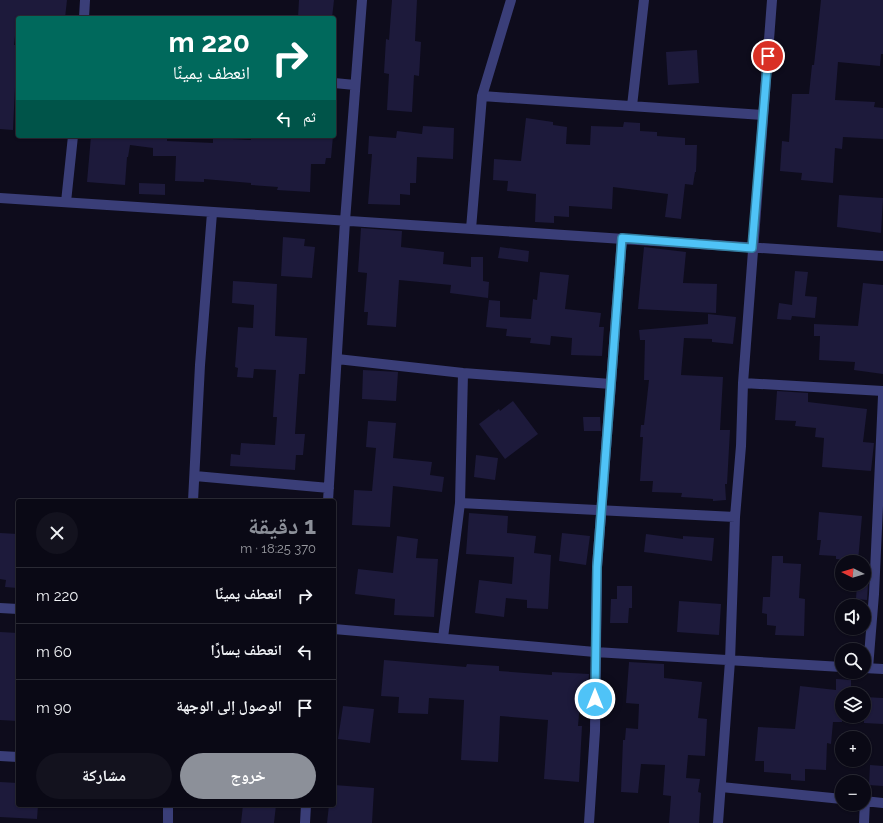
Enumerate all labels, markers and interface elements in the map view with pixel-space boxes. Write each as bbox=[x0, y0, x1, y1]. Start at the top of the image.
text: 220 m bbox=[168, 26, 250, 59]
icon: right bbox=[264, 32, 316, 84]
pin bbox=[751, 39, 785, 73]
icon: arrive bbox=[757, 45, 779, 67]
text: انعطف يمينًا bbox=[173, 62, 250, 83]
icon: left bbox=[273, 108, 295, 130]
text: ثم bbox=[303, 108, 316, 126]
text: 1 دقيقة bbox=[248, 511, 316, 540]
button: close bbox=[36, 512, 78, 554]
text: 370 m · 18:25 bbox=[240, 541, 316, 556]
north arrow bbox=[835, 555, 871, 591]
map controls bbox=[835, 555, 871, 811]
text: انعطف يمينًا bbox=[215, 585, 282, 603]
icon: right bbox=[294, 585, 316, 607]
text: 220 m bbox=[36, 587, 78, 605]
button: sound bbox=[835, 599, 871, 635]
text: انعطف يسارًا bbox=[210, 641, 282, 659]
icon: left bbox=[294, 641, 316, 663]
text: 60 m bbox=[36, 643, 72, 661]
button: search bbox=[835, 643, 871, 679]
position arrow bbox=[574, 678, 616, 720]
button: layers bbox=[835, 687, 871, 723]
text: الوصول إلى الوجهة bbox=[176, 697, 282, 715]
icon: arrive bbox=[294, 697, 316, 719]
text: 90 m bbox=[36, 699, 72, 717]
button: + bbox=[835, 731, 871, 767]
button: مشاركة bbox=[36, 753, 172, 799]
button: خروج bbox=[180, 753, 316, 799]
button: − bbox=[835, 775, 871, 811]

